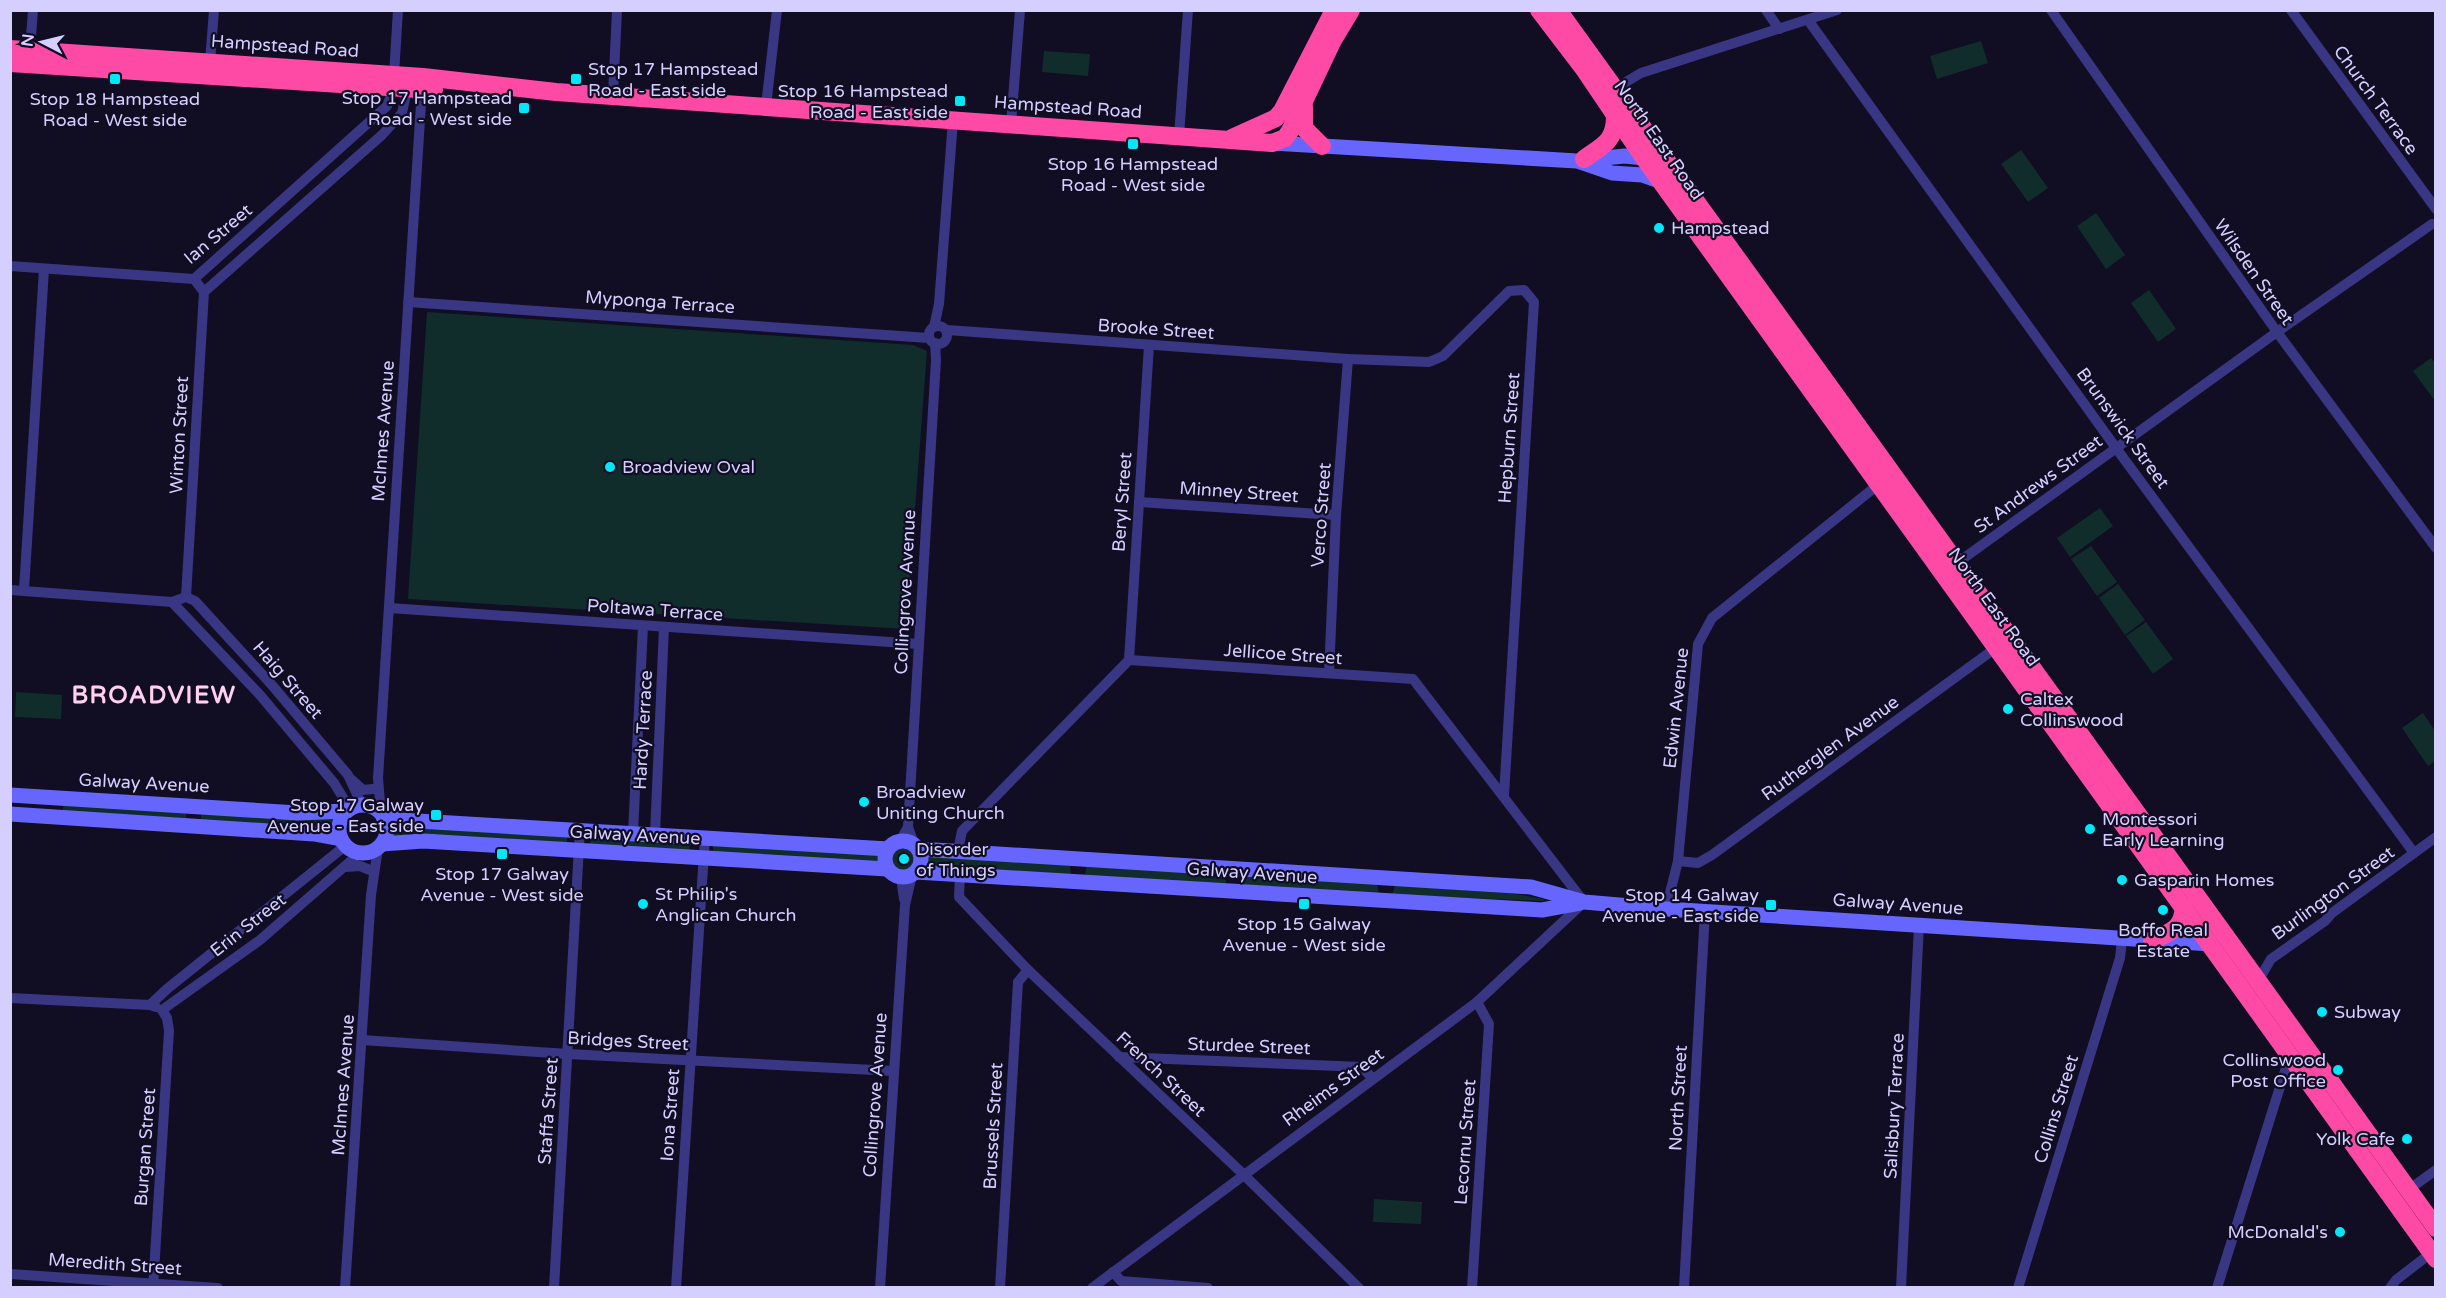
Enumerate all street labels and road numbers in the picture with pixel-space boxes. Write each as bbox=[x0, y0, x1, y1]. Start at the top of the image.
street label: Hampstead Road bbox=[210, 30, 360, 62]
street label: Church Terrace bbox=[2329, 41, 2423, 159]
street label: North East Road bbox=[1609, 76, 1709, 204]
street label: Hampstead Road bbox=[993, 91, 1143, 123]
street label: Ian Street bbox=[179, 199, 257, 269]
street label: Wilsden Street bbox=[2209, 215, 2299, 329]
street label: Myponga Terrace bbox=[584, 286, 736, 318]
street label: Brooke Street bbox=[1097, 314, 1215, 344]
street label: McInnes Avenue bbox=[367, 360, 399, 502]
street label: Brunswick Street bbox=[2072, 363, 2174, 493]
street label: Hepburn Street bbox=[1493, 372, 1525, 504]
street label: Winton Street bbox=[165, 375, 193, 495]
street label: St Andrews Street bbox=[1969, 430, 2107, 538]
street label: Beryl Street bbox=[1108, 451, 1136, 553]
street label: Verco Street bbox=[1306, 462, 1336, 568]
street label: Minney Street bbox=[1179, 477, 1299, 507]
street label: Collingrove Avenue bbox=[890, 509, 920, 675]
street label: North East Road bbox=[1944, 543, 2044, 671]
street label: Poltawa Terrace bbox=[586, 594, 724, 626]
street label: Haig Street bbox=[248, 637, 328, 723]
street label: Jellicoe Street bbox=[1223, 639, 1343, 669]
street label: Edwin Avenue bbox=[1659, 646, 1693, 770]
street label: Hardy Terrace bbox=[629, 670, 657, 790]
street label: Rutherglen Avenue bbox=[1757, 691, 1903, 805]
street label: Galway Avenue bbox=[78, 769, 210, 797]
street label: Galway Avenue bbox=[569, 821, 701, 849]
street label: Burlington Street bbox=[2267, 841, 2399, 945]
street label: Galway Avenue bbox=[1186, 857, 1318, 889]
street label: Galway Avenue bbox=[1832, 888, 1964, 920]
street label: Erin Street bbox=[206, 889, 290, 961]
street label: Collingrove Avenue bbox=[858, 1012, 892, 1178]
street label: McInnes Avenue bbox=[327, 1014, 359, 1156]
street label: Bridges Street bbox=[567, 1027, 689, 1055]
street label: French Street bbox=[1111, 1027, 1211, 1121]
street label: Sturdee Street bbox=[1187, 1033, 1311, 1059]
street label: Salisbury Terrace bbox=[1879, 1033, 1909, 1179]
street label: Rheims Street bbox=[1278, 1043, 1388, 1131]
street label: North Street bbox=[1664, 1044, 1692, 1152]
street label: Collins Street bbox=[2029, 1052, 2083, 1166]
street label: Staffa Street bbox=[533, 1057, 563, 1165]
street label: Brussels Street bbox=[979, 1062, 1007, 1190]
street label: Iona Street bbox=[656, 1068, 684, 1162]
street label: Lecornu Street bbox=[1450, 1078, 1480, 1206]
street label: Burgan Street bbox=[130, 1087, 160, 1207]
street label: Meredith Street bbox=[47, 1248, 183, 1280]

